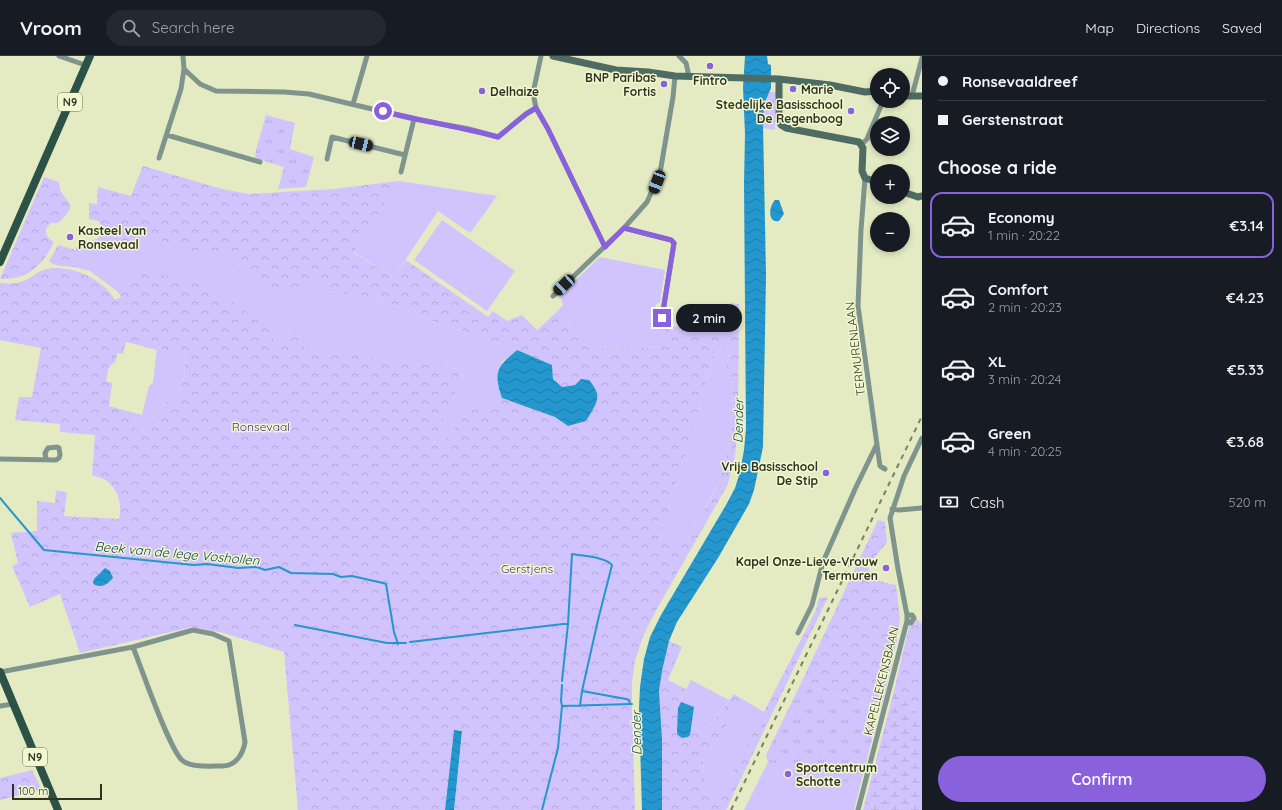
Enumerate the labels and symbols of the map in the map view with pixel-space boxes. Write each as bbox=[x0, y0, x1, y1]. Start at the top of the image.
marker: Fintro bbox=[705, 61, 715, 71]
place label: BNP Paribas Fortis bbox=[585, 70, 656, 99]
place label: Fintro bbox=[693, 73, 728, 88]
marker: BNP Paribas Fortis bbox=[659, 79, 669, 89]
place label: Marie bbox=[801, 82, 833, 97]
place label: Delhaize bbox=[490, 84, 539, 99]
marker: Marie bbox=[788, 84, 798, 94]
marker: Delhaize bbox=[477, 86, 487, 96]
road number: N9 bbox=[58, 93, 82, 111]
place label: Stedelijke Basisschool De Regenboog bbox=[716, 97, 843, 126]
route start bbox=[374, 102, 392, 120]
marker: Stedelijke Basisschool De Regenboog bbox=[846, 106, 856, 116]
car bbox=[348, 135, 374, 153]
car bbox=[647, 169, 667, 195]
place label: Kasteel van Ronsevaal bbox=[78, 223, 146, 252]
marker: Kasteel van Ronsevaal bbox=[65, 232, 75, 242]
car bbox=[551, 272, 577, 298]
street label: TERMURENLAAN bbox=[842, 301, 868, 397]
callout: 2 min bbox=[676, 304, 742, 332]
route end bbox=[653, 309, 671, 327]
water label: Dender bbox=[730, 397, 746, 443]
park label: Ronsevaal bbox=[232, 419, 290, 434]
place label: Vrije Basisschool De Stip bbox=[721, 459, 818, 488]
marker: Vrije Basisschool De Stip bbox=[821, 468, 831, 478]
water label: Beek van de lege Voshollen bbox=[94, 538, 261, 568]
place label: Kapel Onze-Lieve-Vrouw Termuren bbox=[736, 554, 878, 583]
park label: Gerstjens bbox=[501, 561, 553, 576]
marker: Kapel Onze-Lieve-Vrouw Termuren bbox=[881, 563, 891, 573]
street label: KAPELLEKENSBAAN bbox=[860, 625, 902, 737]
water label: Dender bbox=[628, 709, 644, 755]
road number: N9 bbox=[23, 748, 47, 766]
place label: Sportcentrum Schotte bbox=[796, 760, 877, 789]
marker: Sportcentrum Schotte bbox=[783, 769, 793, 779]
scale bar bbox=[12, 782, 102, 801]

